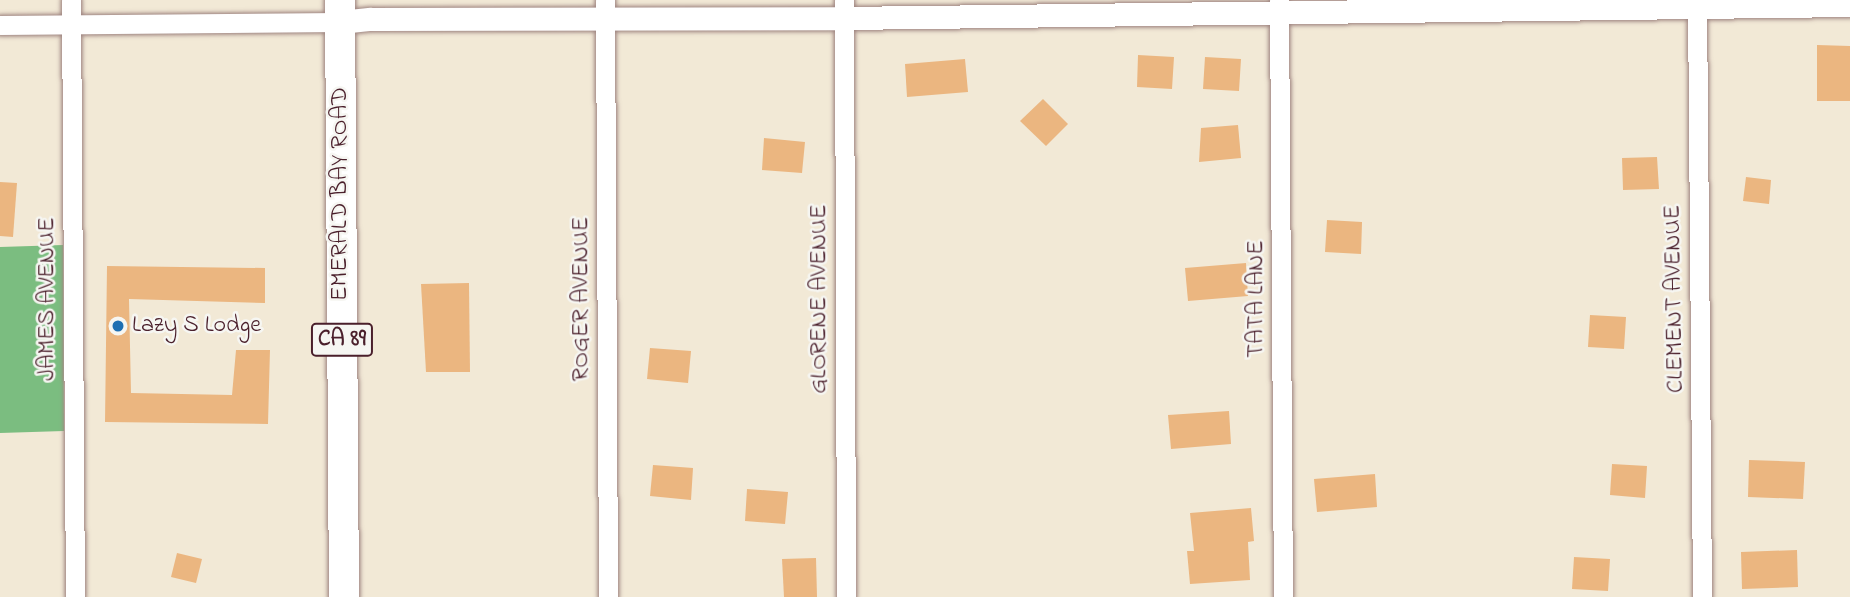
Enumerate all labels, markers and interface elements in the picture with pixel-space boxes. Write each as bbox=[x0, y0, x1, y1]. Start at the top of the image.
street label: EMERALD BAY ROAD bbox=[327, 87, 355, 301]
street label: GLORENE AVENUE bbox=[806, 204, 834, 394]
street label: CLEMENT AVENUE bbox=[1659, 205, 1691, 393]
street label: JAMES AVENUE bbox=[34, 217, 62, 381]
street label: ROGER AVENUE bbox=[568, 217, 596, 381]
street label: TATA LANE bbox=[1243, 240, 1271, 358]
place label: Lazy S Lodge bbox=[132, 312, 261, 340]
marker: Lazy S Lodge bbox=[110, 318, 126, 334]
road number: CA 89 bbox=[310, 320, 374, 360]

